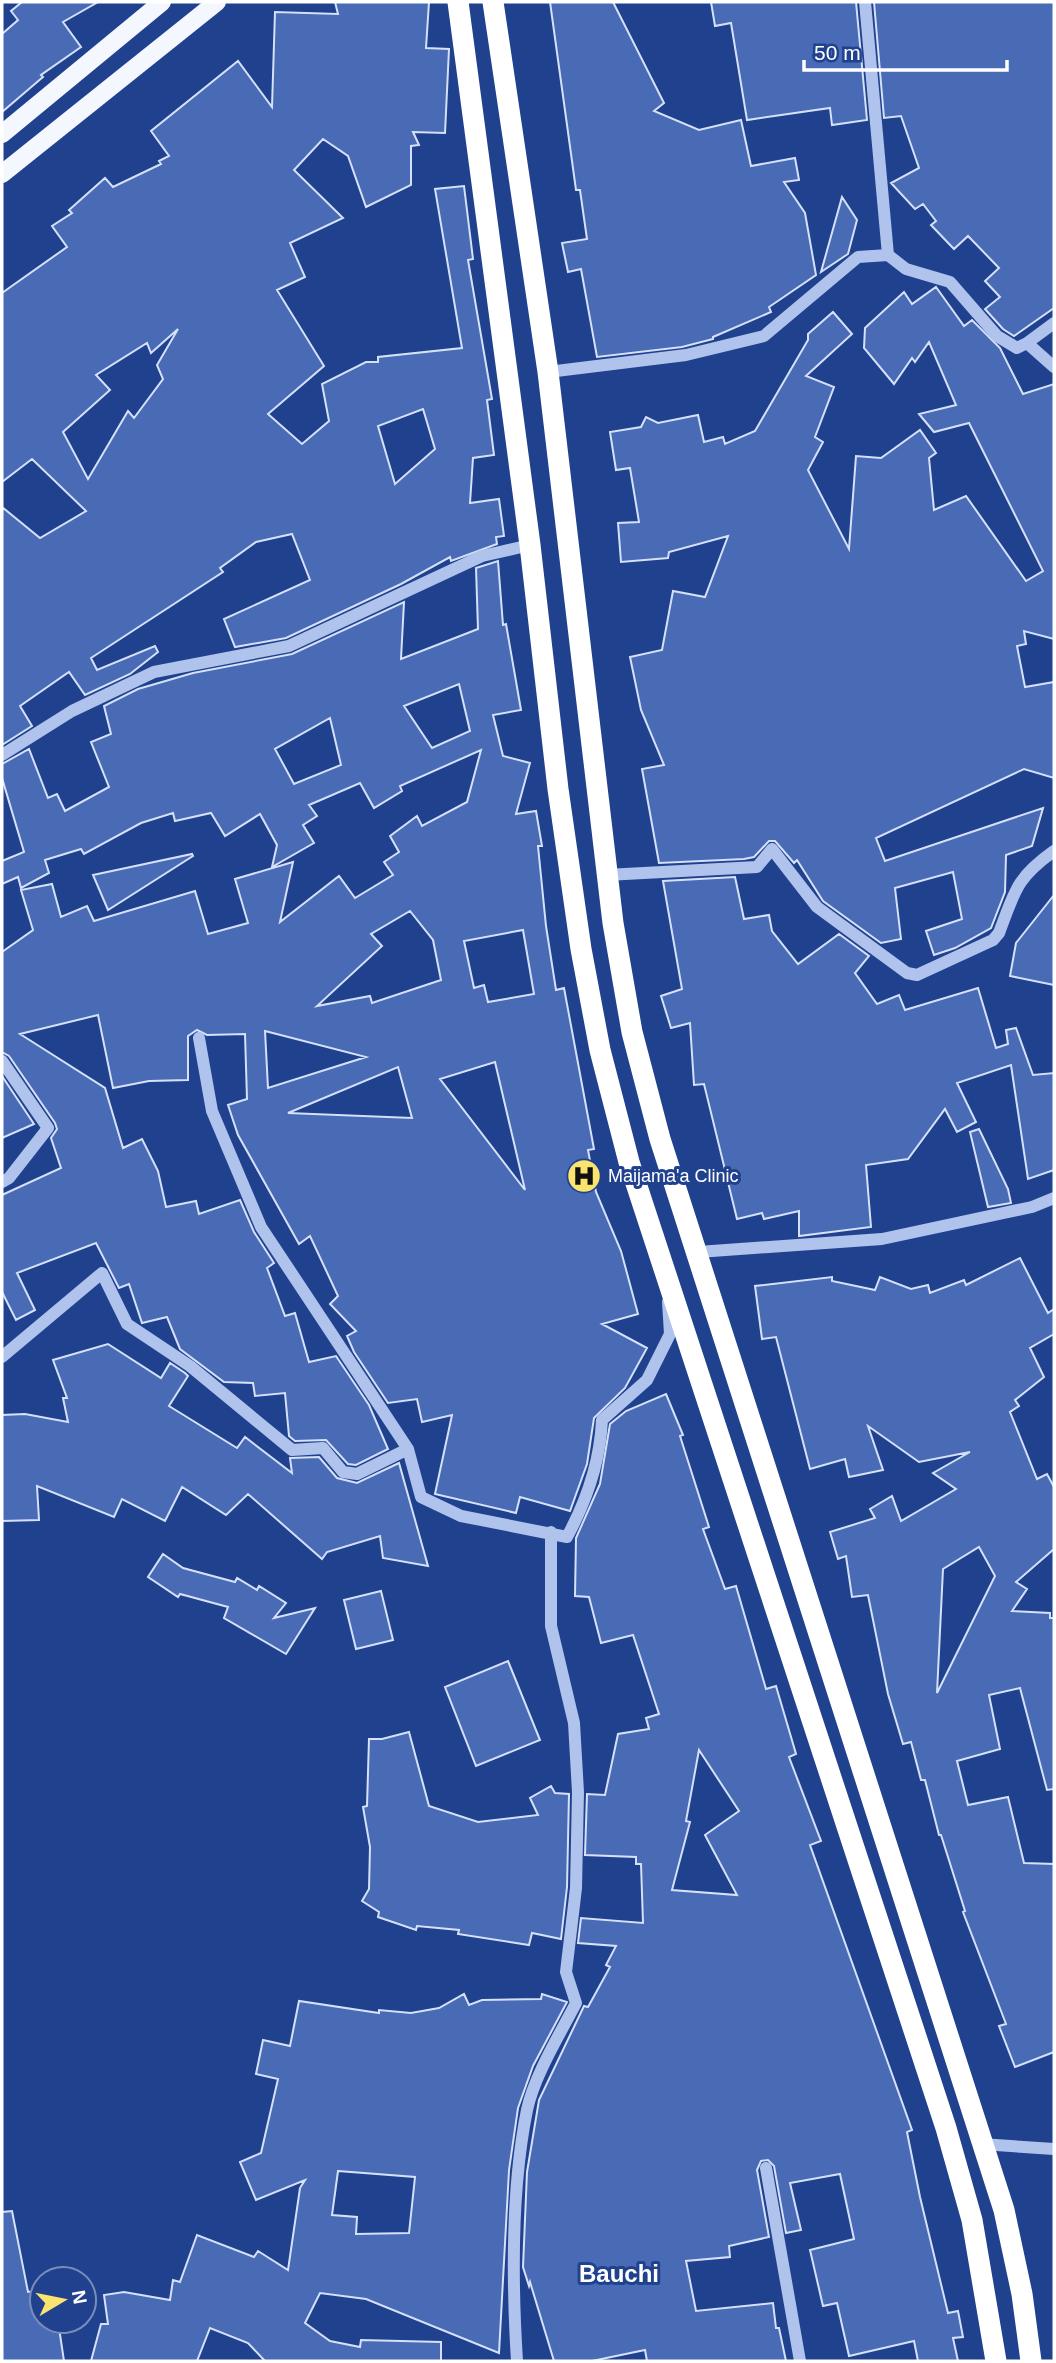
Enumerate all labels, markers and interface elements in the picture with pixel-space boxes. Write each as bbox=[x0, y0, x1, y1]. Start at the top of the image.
scale bar bbox=[804, 28, 1007, 72]
text: 50 m bbox=[814, 41, 861, 64]
hospital icon: Maijama'a Clinic bbox=[565, 1157, 603, 1195]
place label: Maijama'a Clinic bbox=[608, 1166, 738, 1186]
district label: Bauchi bbox=[579, 2260, 659, 2287]
north arrow bbox=[28, 2265, 98, 2335]
text: N bbox=[68, 2289, 91, 2306]

